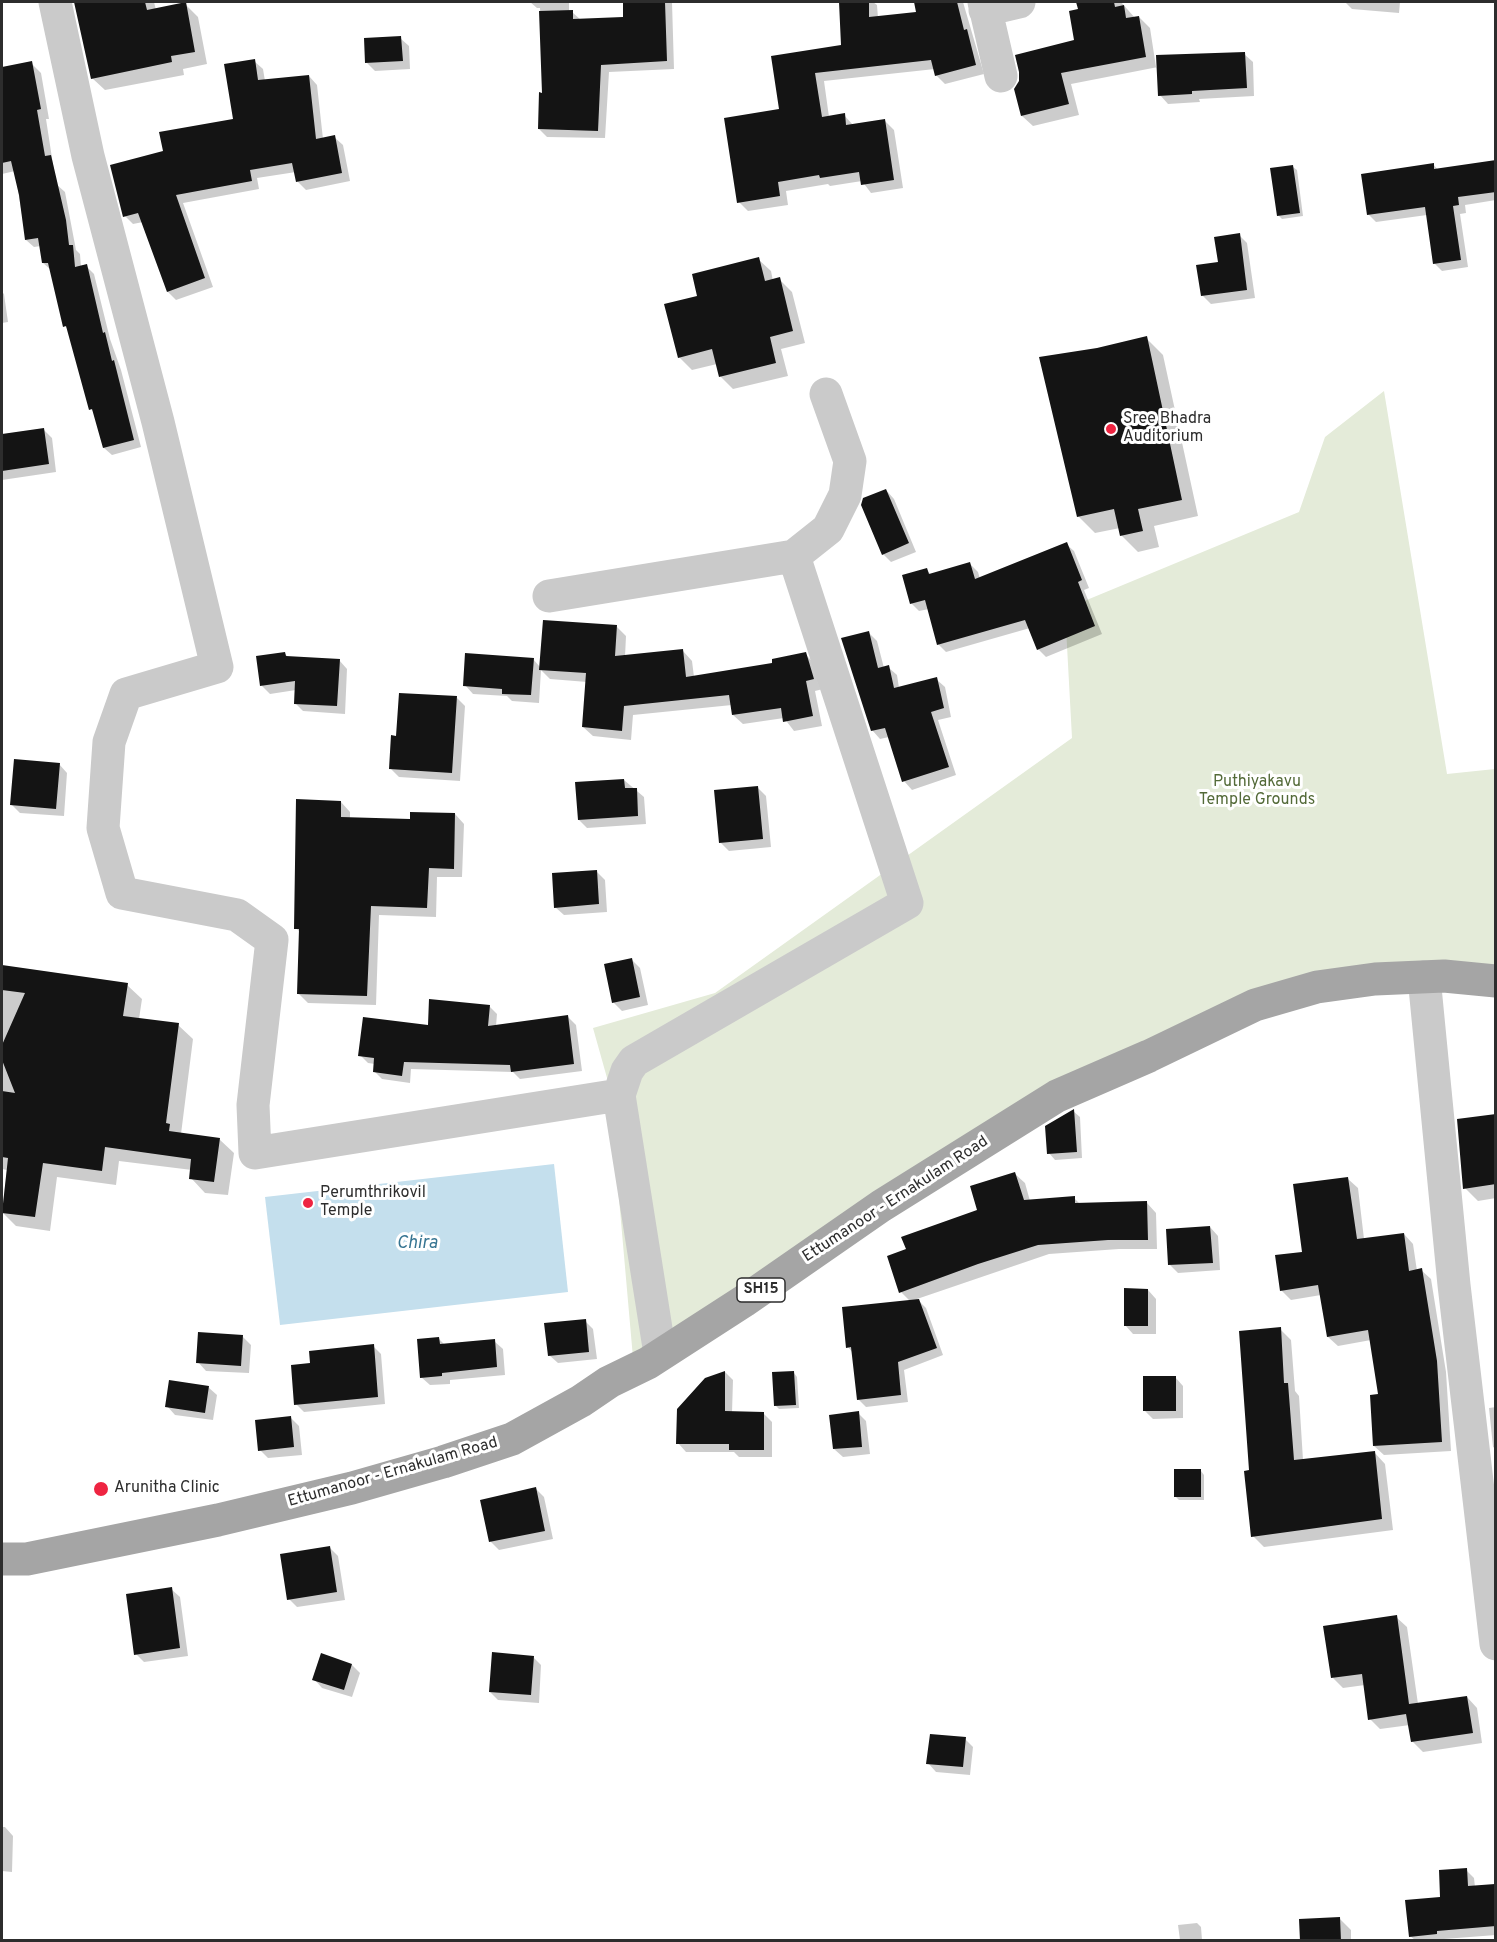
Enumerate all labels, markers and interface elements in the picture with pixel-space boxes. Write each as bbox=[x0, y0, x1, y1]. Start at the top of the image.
place label: Sree Bhadra Auditorium bbox=[1123, 410, 1211, 448]
marker: Sree Bhadra Auditorium bbox=[1104, 422, 1118, 436]
park label: Puthiyakavu Temple Grounds bbox=[1199, 773, 1315, 811]
street label: Ettumanoor - Ernakulam Road bbox=[800, 1133, 992, 1267]
place label: Perumthrikovil Temple bbox=[320, 1184, 426, 1222]
marker: Perumthrikovil Temple bbox=[301, 1196, 315, 1210]
water label: Chira bbox=[396, 1233, 438, 1255]
road number: SH15 bbox=[737, 1278, 785, 1302]
street label: Ettumanoor - Ernakulam Road bbox=[286, 1434, 500, 1512]
place label: Arunitha Clinic bbox=[114, 1479, 220, 1499]
marker: Arunitha Clinic bbox=[92, 1480, 110, 1498]

